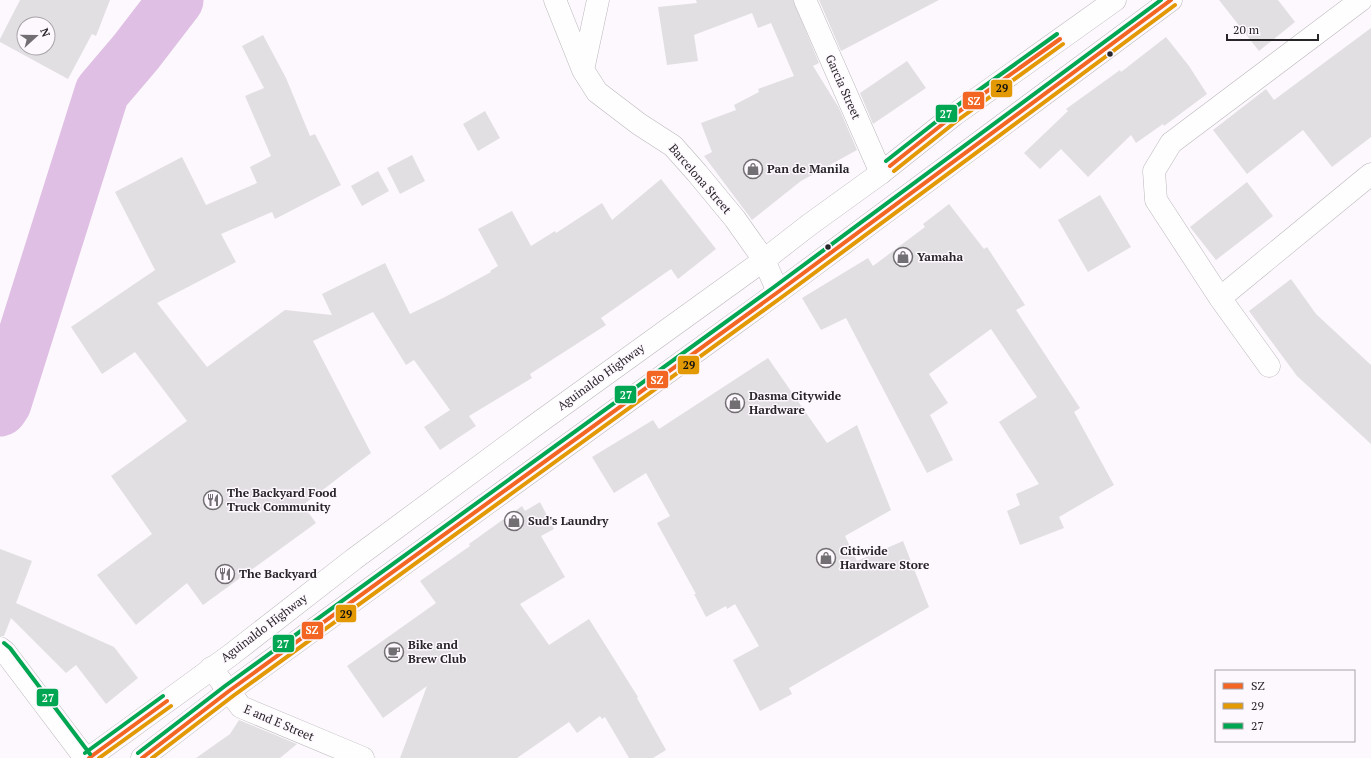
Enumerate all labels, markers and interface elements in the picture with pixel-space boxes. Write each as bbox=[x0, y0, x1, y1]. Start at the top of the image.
north arrow bbox=[16, 16, 56, 56]
scale bar bbox=[1227, 16, 1318, 42]
text: 20 m bbox=[1233, 22, 1260, 37]
text: N bbox=[37, 26, 54, 39]
unlabelled marker bbox=[1105, 49, 1115, 59]
street label: Garcia Street bbox=[823, 52, 865, 122]
line badge: 29 bbox=[990, 79, 1013, 98]
text: 29 bbox=[996, 81, 1008, 95]
line badge: SZ bbox=[962, 91, 985, 110]
text: SZ bbox=[967, 94, 981, 108]
line badge: 27 bbox=[935, 104, 958, 123]
text: 27 bbox=[940, 107, 952, 121]
street label: Barcelona Street bbox=[666, 141, 735, 217]
shop icon: Pan de Manila bbox=[742, 158, 764, 180]
place label: Pan de Manila bbox=[767, 161, 850, 176]
unlabelled marker bbox=[823, 242, 833, 252]
shop icon: Yamaha bbox=[892, 246, 914, 268]
place label: Yamaha bbox=[917, 249, 963, 264]
street label: Aguinaldo Highway bbox=[554, 339, 648, 413]
line badge: 29 bbox=[677, 355, 700, 375]
text: 29 bbox=[683, 358, 695, 372]
line badge: SZ bbox=[646, 370, 669, 389]
text: SZ bbox=[650, 373, 664, 387]
line badge: 27 bbox=[614, 385, 637, 404]
text: 27 bbox=[620, 388, 632, 402]
place label: Dasma Citywide Hardware bbox=[749, 388, 842, 417]
shop icon: Dasma Citywide Hardware bbox=[724, 392, 746, 414]
place label: The Backyard Food Truck Community bbox=[227, 485, 337, 514]
restaurant icon: The Backyard Food Truck Community bbox=[202, 489, 224, 511]
shop icon: Sud's Laundry bbox=[503, 510, 525, 532]
place label: Sud's Laundry bbox=[528, 513, 609, 528]
place label: Citiwide Hardware Store bbox=[840, 543, 930, 572]
shop icon: Citiwide Hardware Store bbox=[815, 547, 837, 569]
restaurant icon: The Backyard bbox=[214, 563, 236, 585]
place label: The Backyard bbox=[239, 566, 318, 581]
street label: Aguinaldo Highway bbox=[218, 590, 311, 665]
line badge: 29 bbox=[335, 604, 357, 623]
text: 29 bbox=[340, 607, 352, 621]
line badge: SZ bbox=[301, 621, 324, 640]
text: SZ bbox=[305, 623, 319, 637]
line badge: 27 bbox=[272, 634, 295, 653]
text: 27 bbox=[277, 637, 289, 651]
place label: Bike and Brew Club bbox=[408, 637, 466, 666]
cafe icon: Bike and Brew Club bbox=[383, 641, 405, 663]
legend bbox=[1215, 670, 1355, 742]
text: SZ bbox=[1251, 678, 1265, 693]
line badge: 27 bbox=[36, 688, 59, 707]
text: 27 bbox=[42, 691, 54, 705]
text: 29 bbox=[1251, 698, 1264, 713]
street label: E and E Street bbox=[242, 701, 317, 744]
text: 27 bbox=[1251, 718, 1264, 733]

